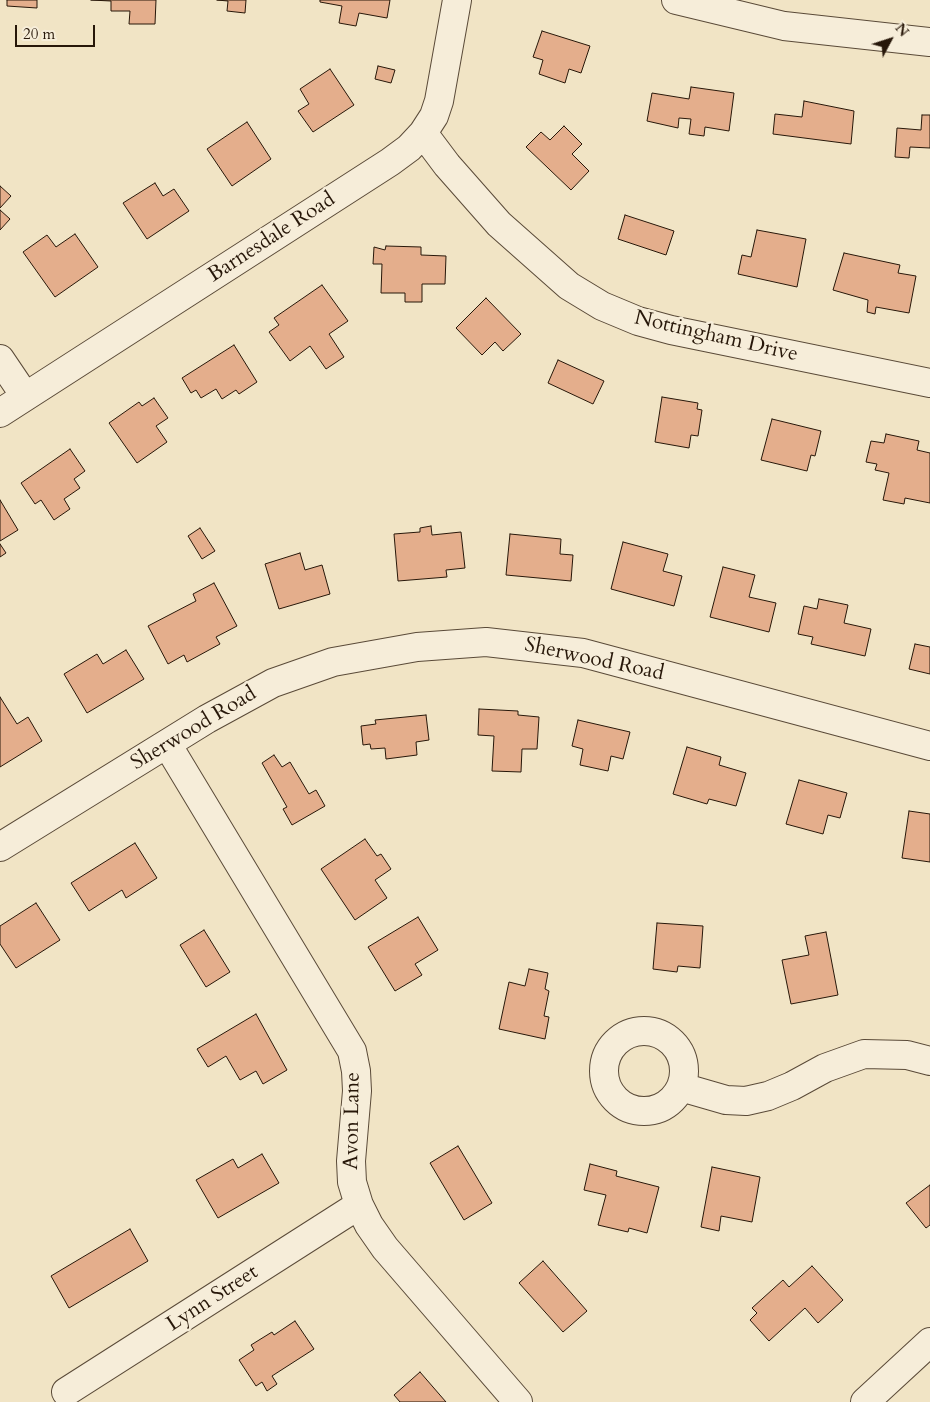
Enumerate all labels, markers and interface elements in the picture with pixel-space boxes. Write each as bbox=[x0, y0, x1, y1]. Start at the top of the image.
scale bar bbox=[18, 15, 98, 47]
north arrow bbox=[865, 15, 915, 65]
text: N bbox=[891, 19, 913, 41]
text: 20 m bbox=[23, 24, 55, 44]
street label: Barnesdale Road bbox=[204, 188, 340, 288]
street label: Nottingham Drive bbox=[632, 306, 800, 368]
street label: Sherwood Road bbox=[522, 633, 666, 687]
street label: Sherwood Road bbox=[127, 682, 261, 776]
street label: Avon Lane bbox=[340, 1072, 366, 1170]
street label: Lynn Street bbox=[163, 1260, 263, 1338]

